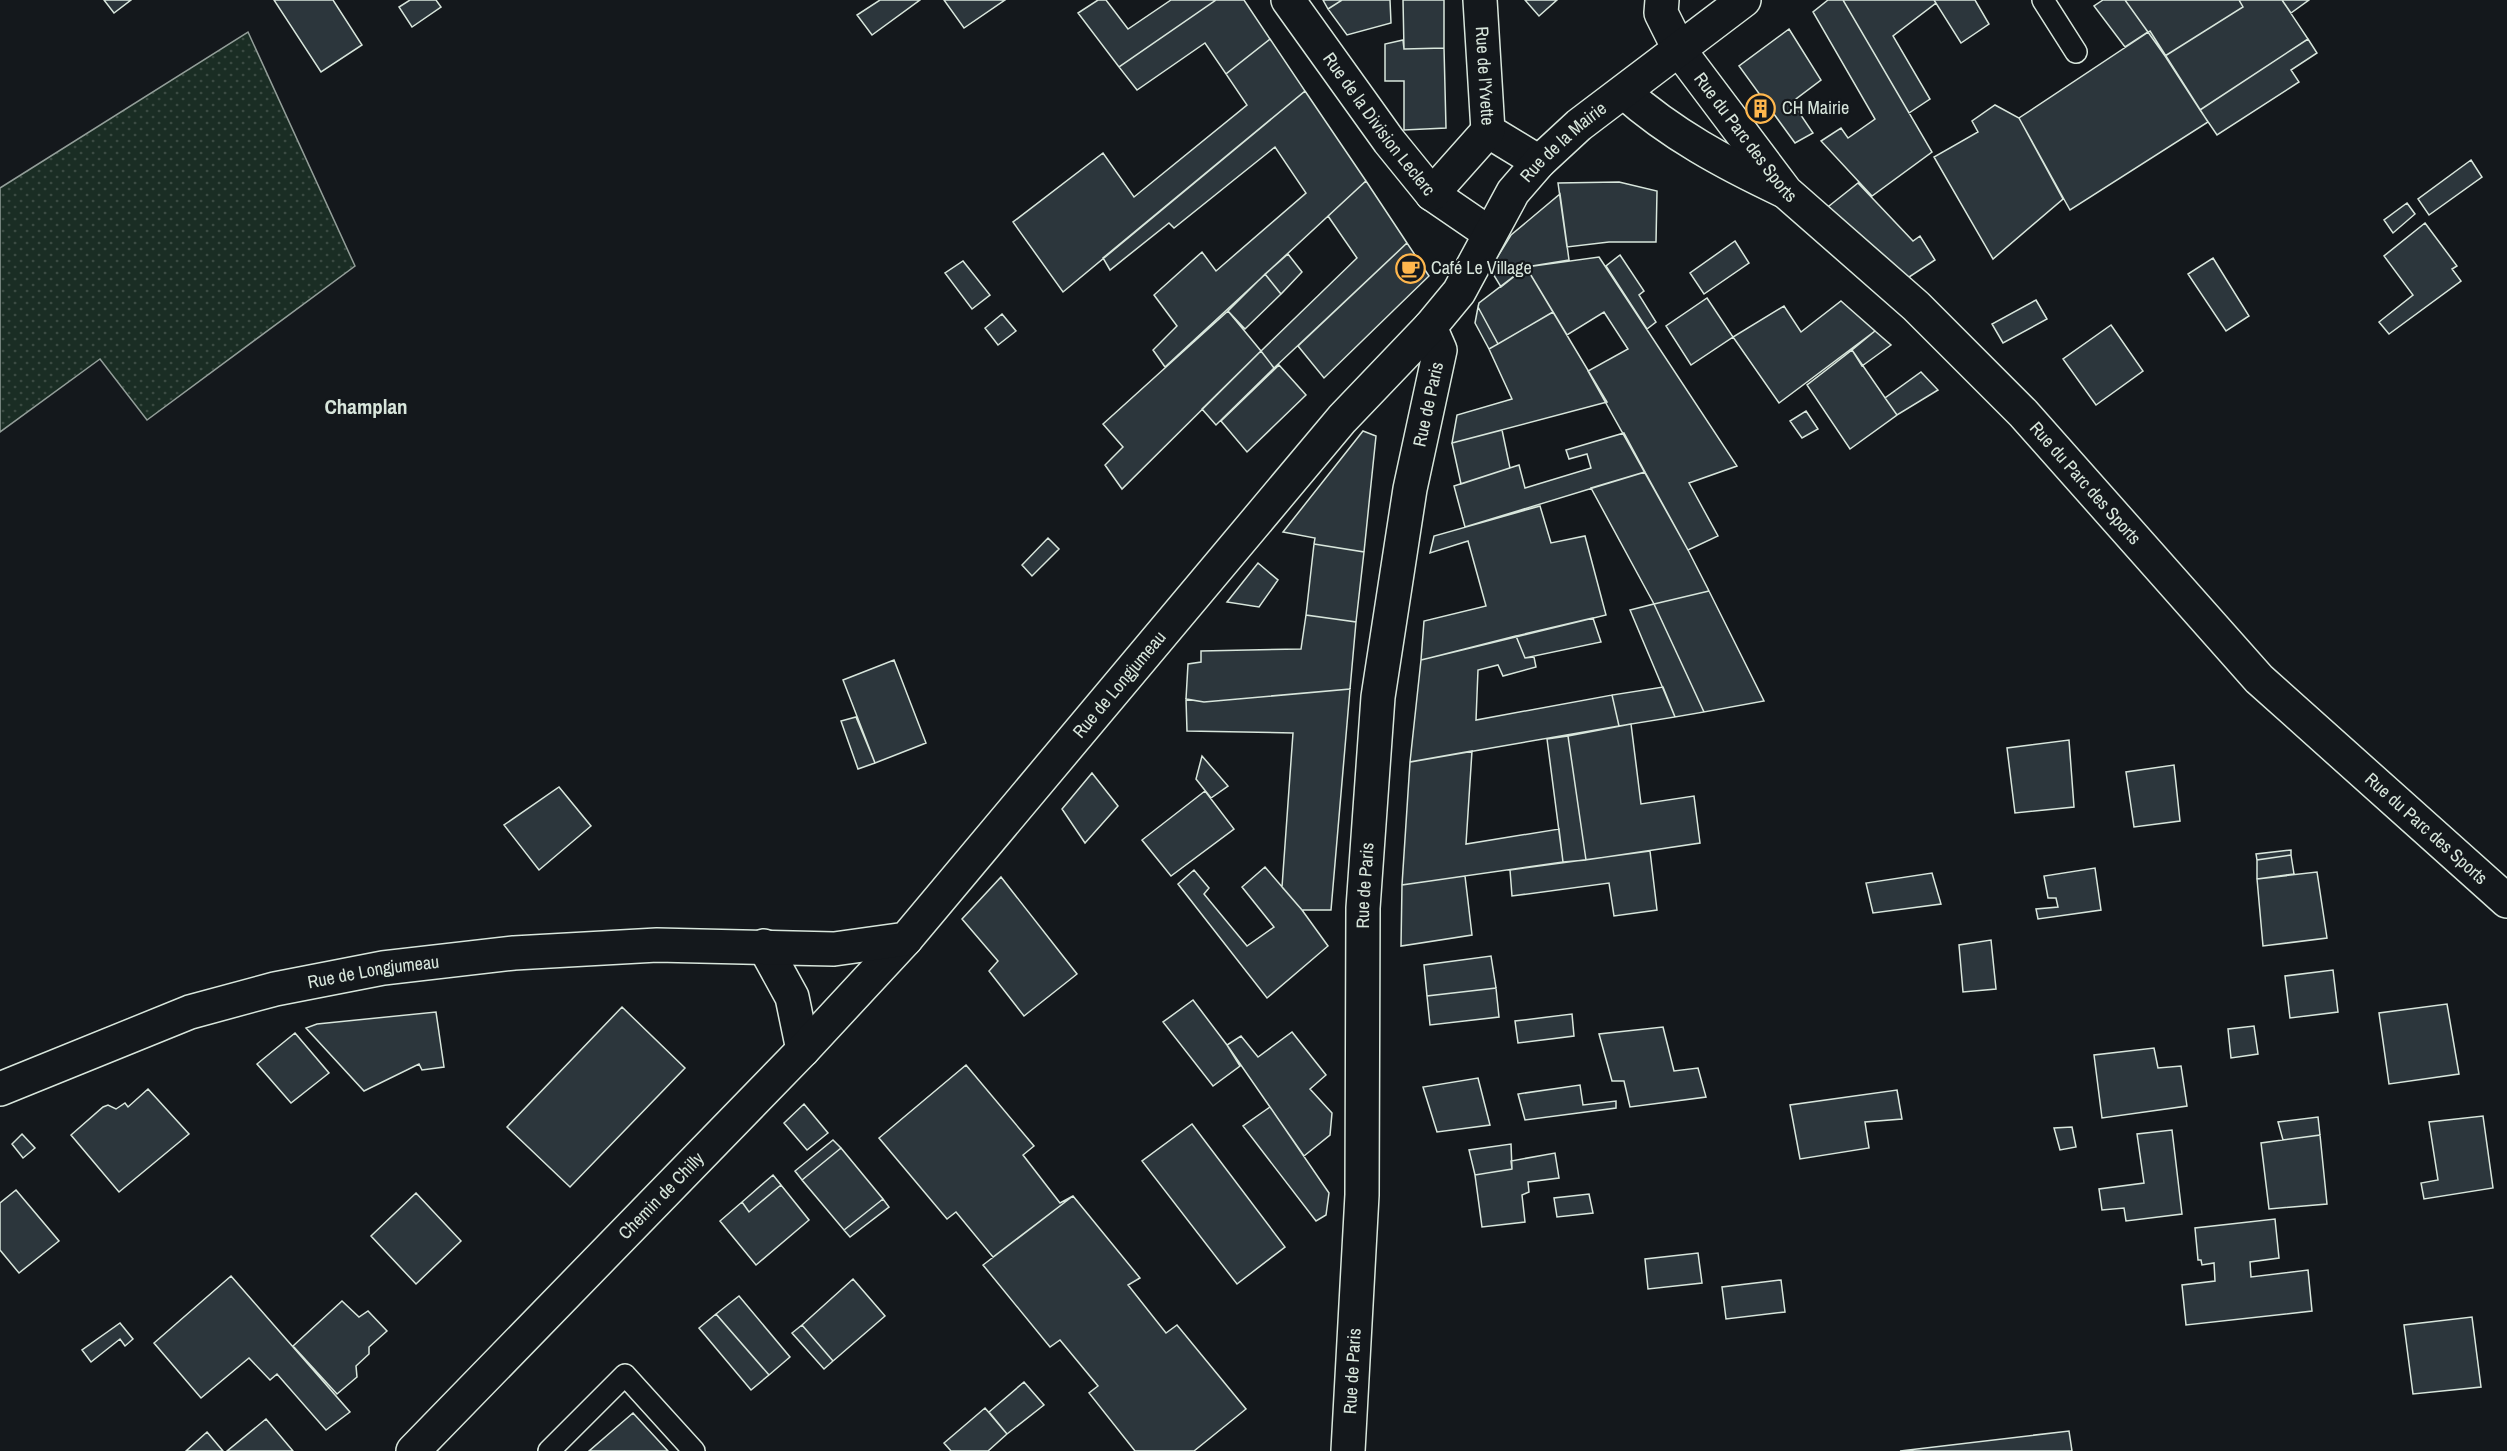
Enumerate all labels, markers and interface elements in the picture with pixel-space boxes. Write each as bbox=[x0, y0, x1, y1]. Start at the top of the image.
street label: Rue de l'Yvette bbox=[1470, 26, 1501, 126]
street label: Rue de la Division Leclerc bbox=[1317, 47, 1441, 201]
street label: Rue du Parc des Sports bbox=[1688, 67, 1802, 208]
building icon: CH Mairie bbox=[1745, 92, 1777, 124]
place label: CH Mairie bbox=[1782, 95, 1849, 120]
street label: Rue de la Mairie bbox=[1514, 96, 1611, 187]
cafe icon: Café Le Village bbox=[1394, 252, 1426, 284]
place label: Café Le Village bbox=[1431, 255, 1532, 280]
street label: Rue de Paris bbox=[1406, 359, 1449, 449]
district label: Champlan bbox=[324, 392, 408, 421]
street label: Rue du Parc des Sports bbox=[2024, 416, 2147, 550]
street label: Rue de Longjumeau bbox=[1067, 625, 1171, 743]
street label: Rue du Parc des Sports bbox=[2360, 767, 2493, 890]
street label: Rue de Paris bbox=[1350, 842, 1380, 929]
street label: Rue de Longjumeau bbox=[305, 949, 440, 994]
street label: Chemin de Chilly bbox=[612, 1146, 710, 1245]
street label: Rue de Paris bbox=[1337, 1327, 1367, 1415]

